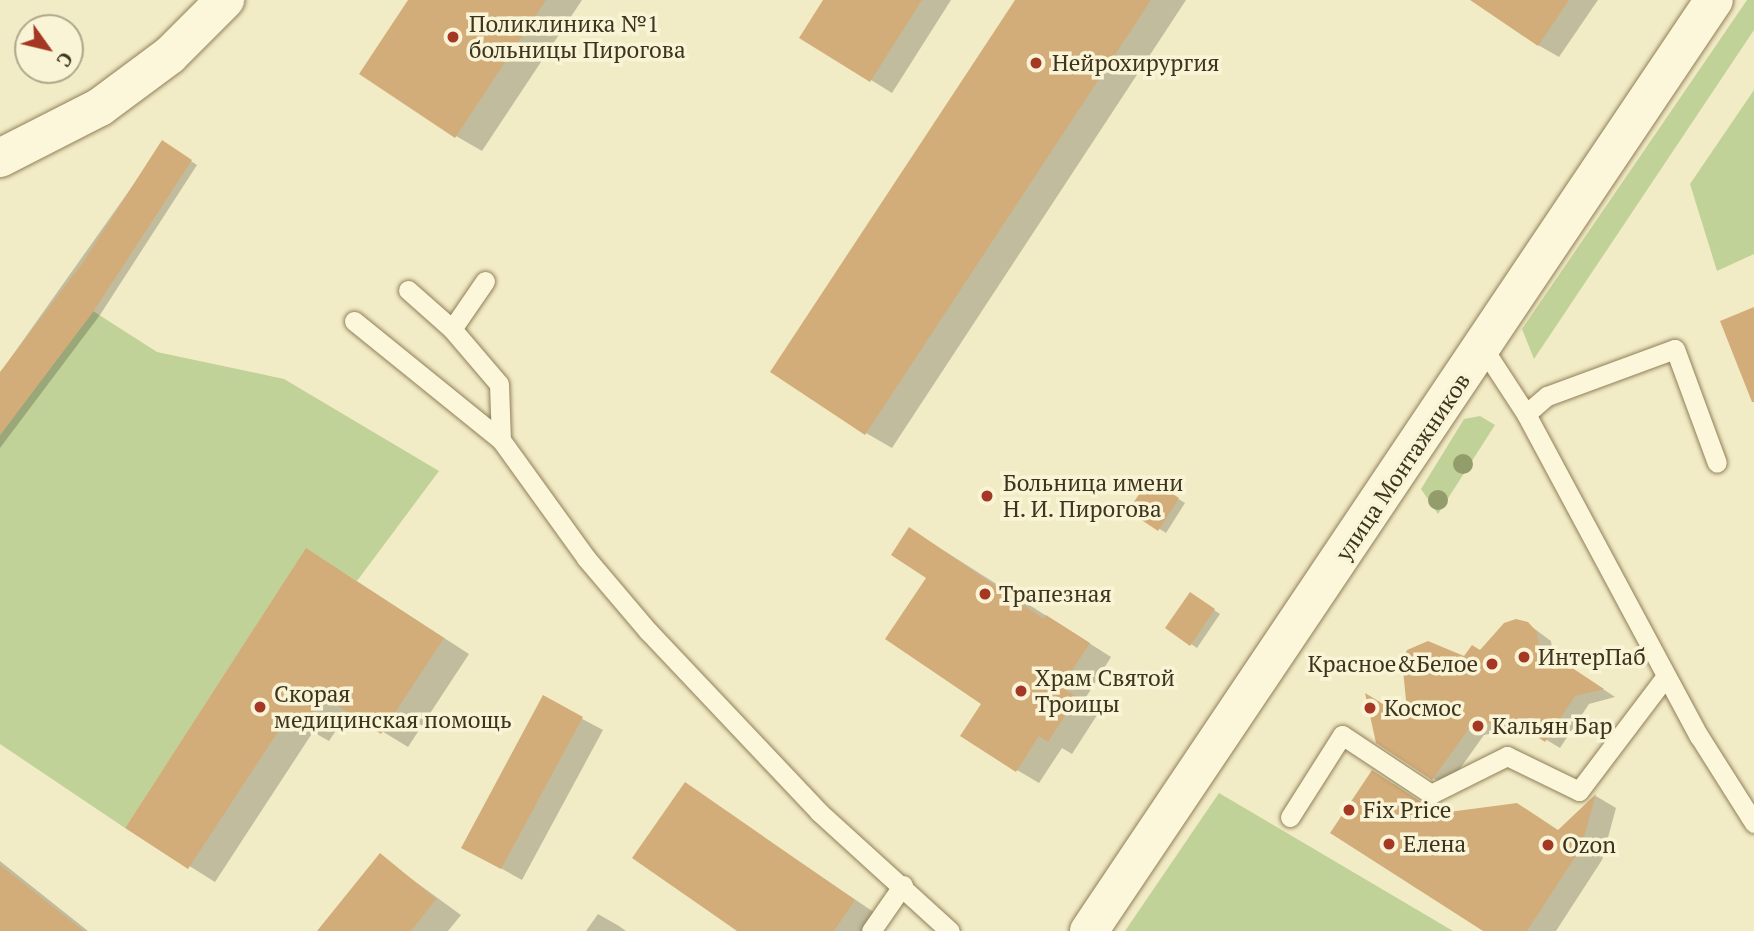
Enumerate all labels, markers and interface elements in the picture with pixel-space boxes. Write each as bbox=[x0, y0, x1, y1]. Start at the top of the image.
place label: Поликлиника №1 больницы Пирогова bbox=[469, 10, 685, 64]
north arrow bbox=[14, 14, 84, 84]
marker: Поликлиника №1 больницы Пирогова bbox=[443, 27, 463, 47]
text: С bbox=[51, 48, 79, 72]
place label: Нейрохирургия bbox=[1052, 49, 1219, 77]
marker: Нейрохирургия bbox=[1026, 53, 1046, 73]
street label: улица Монтажников bbox=[1330, 368, 1476, 566]
place label: Больница имени Н. И. Пирогова bbox=[1003, 469, 1183, 523]
marker: Больница имени Н. И. Пирогова bbox=[977, 486, 997, 506]
place label: Трапезная bbox=[999, 580, 1112, 608]
marker: Трапезная bbox=[977, 586, 993, 602]
place label: ИнтерПаб bbox=[1538, 643, 1646, 671]
marker: ИнтерПаб bbox=[1516, 649, 1532, 665]
place label: Красное&Белое bbox=[1308, 650, 1478, 678]
marker: Красное&Белое bbox=[1484, 656, 1500, 672]
place label: Храм Святой Троицы bbox=[1035, 664, 1175, 718]
place label: Скорая медицинская помощь bbox=[274, 680, 512, 734]
marker: Храм Святой Троицы bbox=[1013, 683, 1029, 699]
place label: Космос bbox=[1384, 694, 1462, 722]
marker: Скорая медицинская помощь bbox=[252, 699, 268, 715]
marker: Космос bbox=[1362, 700, 1378, 716]
place label: Кальян Бар bbox=[1492, 712, 1613, 740]
marker: Кальян Бар bbox=[1470, 718, 1486, 734]
place label: Fix Price bbox=[1363, 796, 1451, 824]
marker: Fix Price bbox=[1341, 802, 1357, 818]
place label: Елена bbox=[1403, 830, 1466, 858]
place label: Ozon bbox=[1562, 831, 1616, 859]
marker: Елена bbox=[1381, 836, 1397, 852]
marker: Ozon bbox=[1540, 837, 1556, 853]

